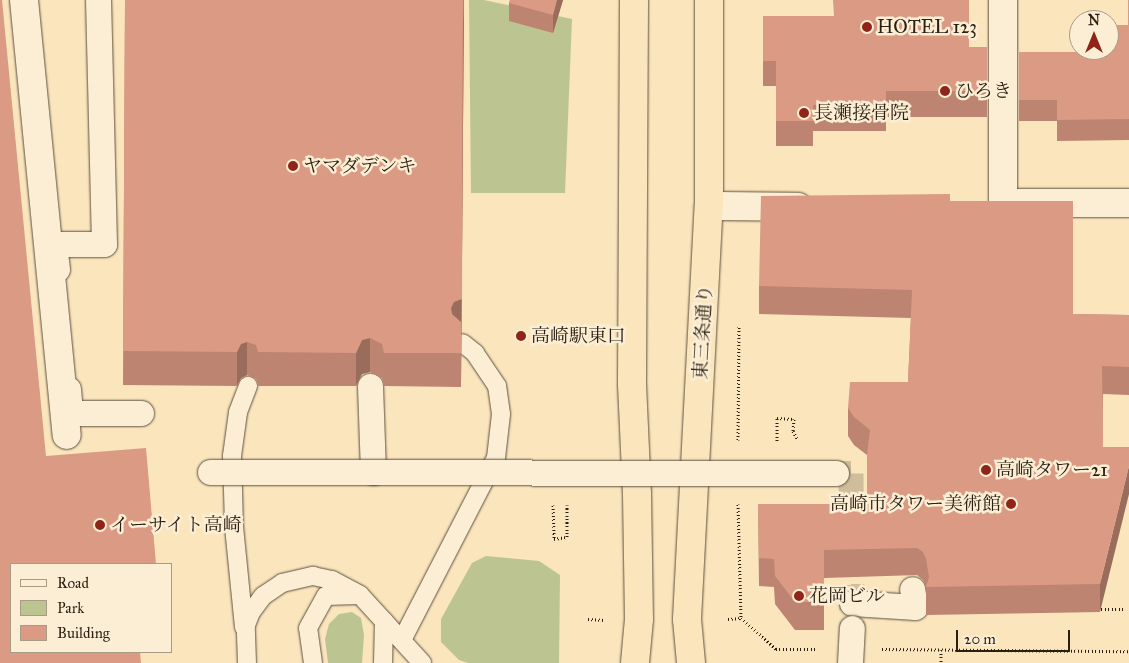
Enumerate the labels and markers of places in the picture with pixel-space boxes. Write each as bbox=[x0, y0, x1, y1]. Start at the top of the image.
place label: HOTEL 123 bbox=[877, 16, 977, 38]
marker: HOTEL 123 bbox=[861, 21, 873, 33]
place label: ひろき bbox=[955, 80, 1012, 102]
marker: ひろき bbox=[939, 85, 951, 97]
place label: 長瀬接骨院 bbox=[814, 102, 909, 124]
marker: 長瀬接骨院 bbox=[798, 107, 810, 119]
place label: ヤマダデンキ bbox=[303, 155, 417, 177]
marker: ヤマダデンキ bbox=[287, 160, 299, 172]
place label: 高崎駅東口 bbox=[531, 325, 626, 347]
marker: 高崎駅東口 bbox=[515, 330, 527, 342]
place label: 高崎タワー21 bbox=[996, 459, 1108, 481]
marker: 高崎タワー21 bbox=[980, 464, 992, 476]
place label: 高崎市タワー美術館 bbox=[830, 493, 1001, 515]
marker: 高崎市タワー美術館 bbox=[1005, 498, 1017, 510]
place label: イーサイト高崎 bbox=[110, 514, 243, 536]
marker: イーサイト高崎 bbox=[94, 519, 106, 531]
place label: 花岡ビル bbox=[809, 585, 885, 607]
marker: 花岡ビル bbox=[793, 590, 805, 602]

